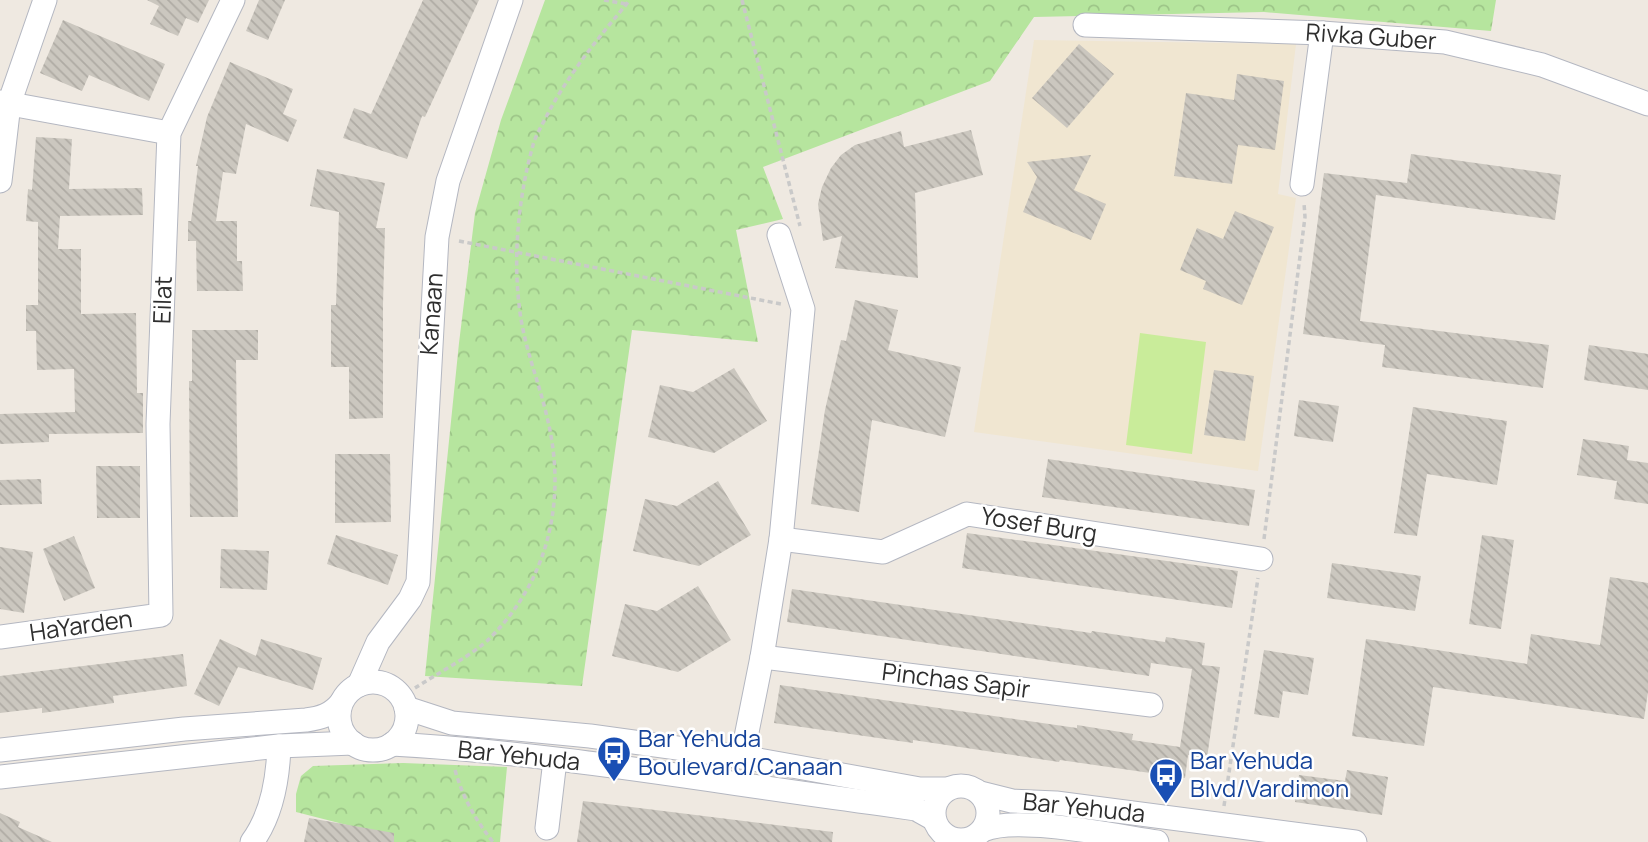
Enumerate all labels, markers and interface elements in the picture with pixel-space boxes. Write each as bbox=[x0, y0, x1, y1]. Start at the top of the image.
street label: Rivka Guber bbox=[1305, 14, 1438, 57]
street label: Kanaan bbox=[411, 271, 450, 356]
street label: Eilat bbox=[144, 275, 179, 324]
street label: Yosef Burg bbox=[979, 498, 1099, 549]
street label: HaYarden bbox=[27, 601, 134, 648]
street label: Pinchas Sapir bbox=[880, 654, 1033, 705]
place label: Bar Yehuda Boulevard/Canaan bbox=[638, 721, 843, 782]
street label: Bar Yehuda bbox=[456, 732, 582, 777]
bus stop icon: Bar Yehuda Boulevard/Canaan bbox=[595, 734, 633, 783]
place label: Bar Yehuda Blvd/Vardimon bbox=[1190, 743, 1349, 804]
bus stop icon: Bar Yehuda Blvd/Vardimon bbox=[1147, 756, 1185, 805]
street label: Bar Yehuda bbox=[1021, 784, 1147, 829]

